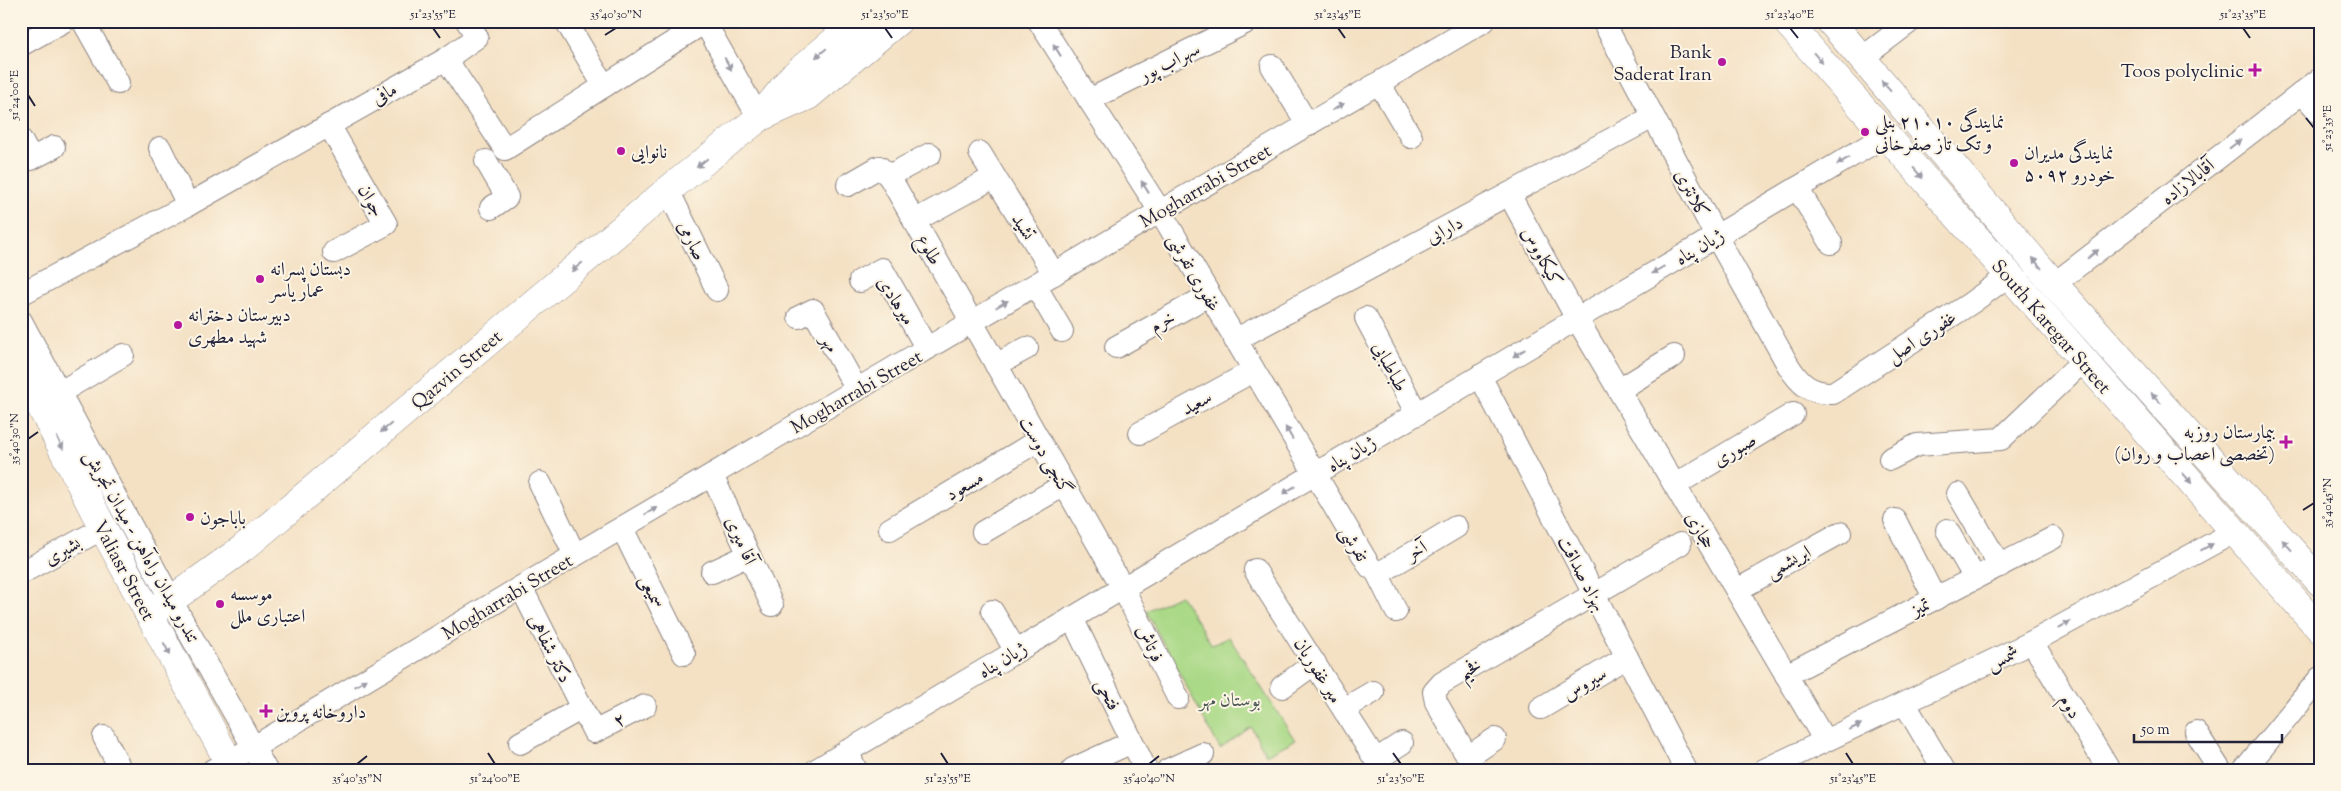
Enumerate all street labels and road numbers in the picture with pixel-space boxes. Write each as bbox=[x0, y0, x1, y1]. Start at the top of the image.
street label: سهراب پور bbox=[1133, 36, 1205, 91]
street label: مافی bbox=[368, 77, 403, 113]
street label: Mogharrabi Street bbox=[1135, 138, 1278, 236]
street label: آقابالازاده bbox=[2156, 152, 2223, 213]
street label: کلانتری bbox=[1667, 165, 1715, 224]
street label: جوان bbox=[350, 180, 390, 223]
street label: تشید bbox=[1003, 209, 1041, 246]
street label: دارابی bbox=[1422, 210, 1468, 252]
street label: صارمی bbox=[670, 216, 712, 266]
street label: کیکاووس bbox=[1513, 222, 1568, 292]
street label: ژیان پناه bbox=[1671, 223, 1730, 273]
street label: غفوری تفرشی bbox=[1159, 229, 1226, 318]
street label: طلوع bbox=[908, 230, 947, 271]
street label: South Karegar Street bbox=[1984, 254, 2117, 401]
street label: میرهادی bbox=[869, 271, 921, 331]
street label: خرم bbox=[1146, 305, 1181, 342]
street label: غفوری اصل bbox=[1882, 305, 1963, 371]
street label: Qazvin Street bbox=[406, 324, 509, 417]
street label: مهر bbox=[812, 329, 845, 358]
street label: طباطبایی bbox=[1364, 337, 1413, 397]
street label: Mogharrabi Street bbox=[786, 344, 929, 442]
street label: سعید bbox=[1177, 385, 1217, 424]
street label: گنجی دوست bbox=[1011, 412, 1078, 501]
street label: صبوری bbox=[1708, 428, 1762, 475]
street label: ژیان پناه bbox=[1323, 430, 1382, 480]
street label: تندرو میدان راه‌آهن - میدان تجریش bbox=[76, 445, 205, 649]
street label: مسعود bbox=[941, 465, 989, 509]
street label: حجازی bbox=[1677, 507, 1721, 555]
street label: آقا میری bbox=[717, 512, 763, 571]
street label: Valiasr Street bbox=[85, 516, 161, 627]
street label: تفرشی bbox=[1332, 521, 1374, 568]
street label: بشیری bbox=[40, 531, 87, 573]
street label: بهزاد صداقت bbox=[1550, 532, 1612, 617]
street label: آخر bbox=[1400, 534, 1435, 570]
street label: ابریشمی bbox=[1762, 540, 1817, 587]
street label: Mogharrabi Street bbox=[438, 548, 579, 648]
street label: سمیعی bbox=[631, 571, 670, 614]
street label: تمیز bbox=[1905, 592, 1936, 625]
street label: دکتر شفاهی bbox=[520, 610, 578, 688]
street label: فرتاش bbox=[1128, 621, 1169, 668]
street label: میر غفوریان bbox=[1286, 633, 1348, 710]
street label: ژیان پناه bbox=[974, 636, 1033, 686]
street label: شمس bbox=[1982, 640, 2024, 679]
street label: فخیم bbox=[1453, 653, 1489, 691]
street label: سیروس bbox=[1558, 661, 1613, 709]
street label: فتحی bbox=[1087, 674, 1126, 716]
street label: دوم bbox=[2050, 690, 2087, 725]
street label: ۲ bbox=[609, 707, 631, 736]

